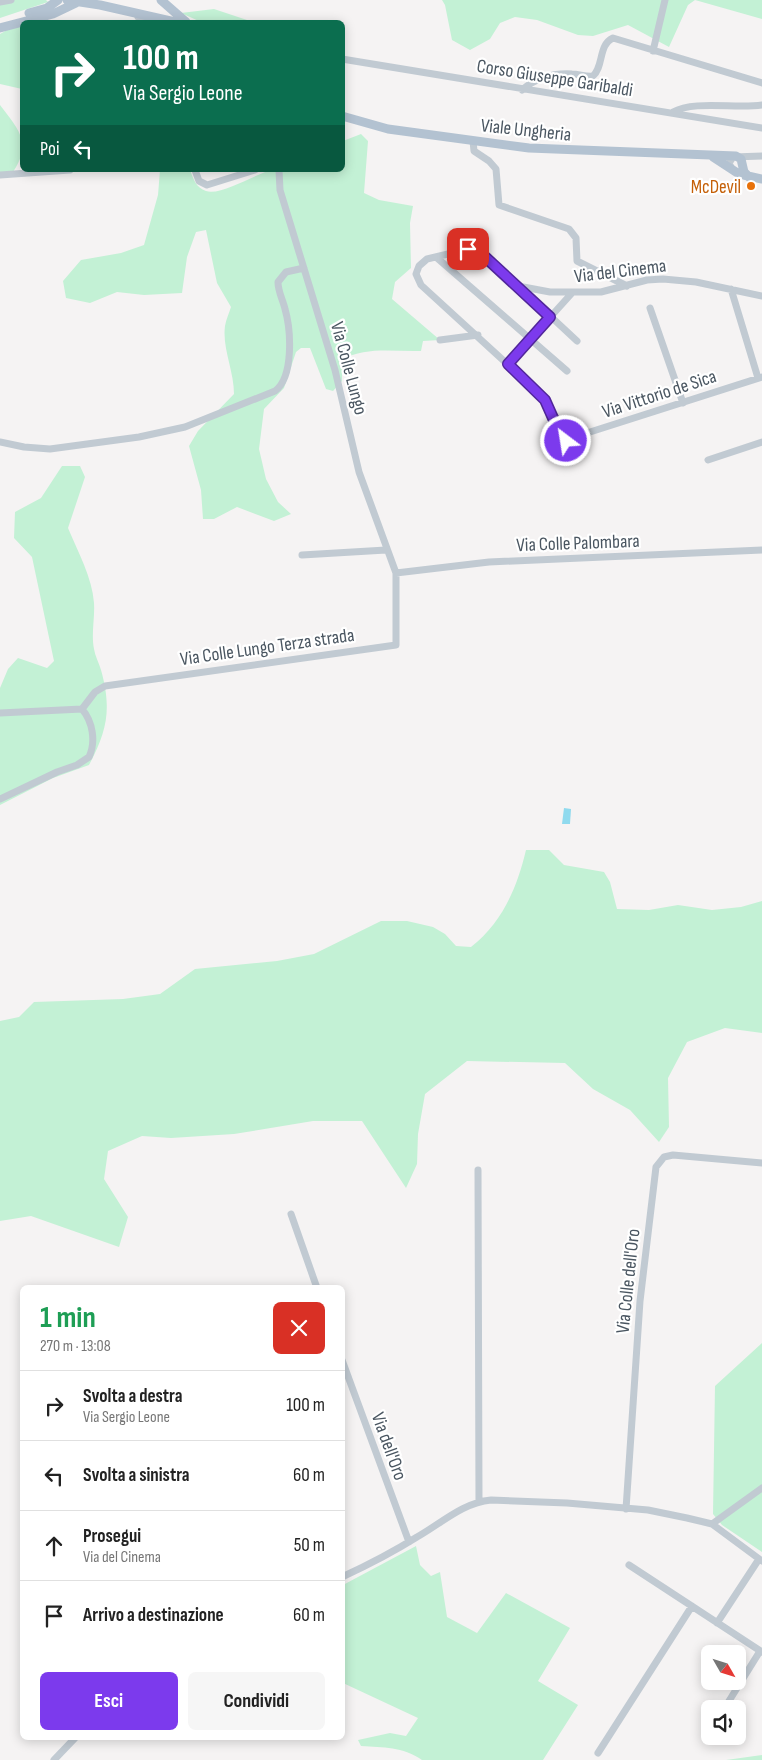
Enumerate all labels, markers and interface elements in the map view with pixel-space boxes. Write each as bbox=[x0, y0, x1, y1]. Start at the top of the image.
text: 100 m bbox=[123, 37, 199, 80]
icon: right bbox=[40, 40, 105, 105]
street label: Corso Giuseppe Garibaldi bbox=[475, 55, 634, 102]
text: Via Sergio Leone bbox=[123, 80, 243, 107]
street label: Viale Ungheria bbox=[479, 114, 572, 147]
icon: left bbox=[69, 135, 97, 163]
text: Poi bbox=[40, 138, 59, 161]
place label: McDevil bbox=[691, 176, 741, 199]
marker: McDevil bbox=[745, 180, 757, 192]
pin bbox=[447, 228, 489, 270]
icon: arrive bbox=[454, 235, 482, 263]
street label: Via del Cinema bbox=[573, 254, 668, 289]
street label: Via Colle Lungo bbox=[325, 319, 372, 418]
street label: Via Vittorio de Sica bbox=[600, 365, 719, 424]
position arrow bbox=[539, 414, 591, 466]
street label: Via Colle Palombara bbox=[516, 530, 640, 557]
street label: Via Colle Lungo Terza strada bbox=[179, 624, 356, 671]
street label: Via Colle dell'Oro bbox=[612, 1228, 645, 1335]
text: 1 min bbox=[40, 1300, 96, 1336]
button: close bbox=[273, 1302, 325, 1354]
text: 270 m · 13:08 bbox=[40, 1337, 111, 1356]
text: Svolta a destra bbox=[83, 1385, 183, 1408]
icon: right bbox=[40, 1392, 68, 1420]
text: 100 m bbox=[286, 1394, 325, 1417]
text: Via Sergio Leone bbox=[83, 1408, 170, 1427]
street label: Via dell'Oro bbox=[366, 1409, 411, 1484]
icon: left bbox=[40, 1462, 68, 1490]
text: Svolta a sinistra bbox=[83, 1464, 190, 1487]
text: 60 m bbox=[293, 1464, 325, 1487]
text: Prosegui bbox=[83, 1525, 141, 1548]
icon: ahead bbox=[40, 1532, 68, 1560]
text: 50 m bbox=[294, 1534, 325, 1557]
text: Via del Cinema bbox=[83, 1548, 161, 1567]
icon: arrive bbox=[40, 1602, 68, 1630]
text: Arrivo a destinazione bbox=[83, 1604, 224, 1627]
text: 60 m bbox=[293, 1604, 325, 1627]
north arrow bbox=[701, 1645, 746, 1690]
map controls bbox=[701, 1645, 746, 1745]
button: Esci bbox=[40, 1672, 178, 1730]
button: Condividi bbox=[188, 1672, 325, 1730]
button: sound bbox=[701, 1700, 746, 1745]

